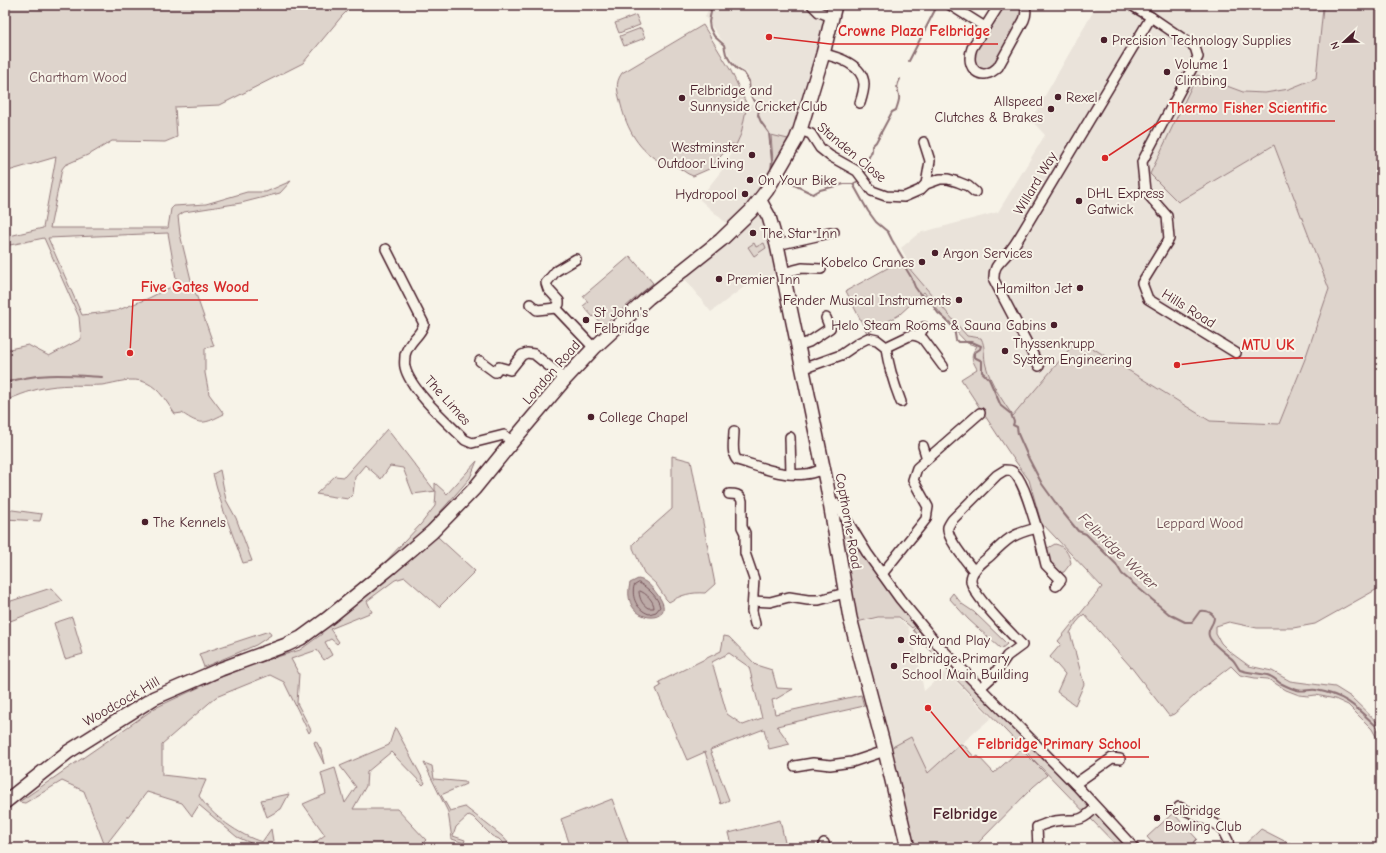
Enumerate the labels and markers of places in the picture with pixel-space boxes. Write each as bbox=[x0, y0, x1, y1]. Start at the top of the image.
callout: Crowne Plaza Felbridge bbox=[830, 17, 998, 44]
place label: Precision Technology Supplies bbox=[1112, 32, 1291, 49]
marker: Precision Technology Supplies bbox=[1099, 35, 1109, 45]
place label: Volume 1 Climbing bbox=[1175, 56, 1228, 89]
marker: Volume 1 Climbing bbox=[1162, 67, 1172, 77]
place label: Felbridge and Sunnyside Cricket Club bbox=[690, 82, 827, 115]
place label: Rexel bbox=[1066, 89, 1098, 106]
marker: Rexel bbox=[1053, 92, 1063, 102]
marker: Felbridge and Sunnyside Cricket Club bbox=[677, 93, 687, 103]
place label: Allspeed Clutches & Brakes bbox=[935, 93, 1043, 126]
callout: Thermo Fisher Scientific bbox=[1161, 94, 1335, 121]
marker: Allspeed Clutches & Brakes bbox=[1046, 104, 1056, 114]
place label: Westminster Outdoor Living bbox=[657, 139, 744, 172]
marker: Westminster Outdoor Living bbox=[747, 150, 757, 160]
place label: On Your Bike bbox=[758, 172, 837, 189]
marker: On Your Bike bbox=[745, 175, 755, 185]
place label: DHL Express Gatwick bbox=[1087, 185, 1164, 218]
place label: Hydropool bbox=[675, 186, 737, 203]
marker: Hydropool bbox=[740, 189, 750, 199]
marker: DHL Express Gatwick bbox=[1074, 196, 1084, 206]
place label: The Star Inn bbox=[761, 225, 837, 242]
marker: The Star Inn bbox=[748, 228, 758, 238]
place label: Argon Services bbox=[943, 245, 1033, 262]
marker: Argon Services bbox=[930, 248, 940, 258]
place label: Kobelco Cranes bbox=[821, 254, 914, 271]
marker: Kobelco Cranes bbox=[917, 257, 927, 267]
place label: Premier Inn bbox=[727, 271, 800, 288]
callout: Five Gates Wood bbox=[133, 273, 258, 300]
marker: Premier Inn bbox=[714, 274, 724, 284]
place label: Hamilton Jet bbox=[996, 280, 1073, 297]
marker: Hamilton Jet bbox=[1075, 283, 1085, 293]
place label: Fender Musical Instruments bbox=[783, 292, 951, 309]
marker: Fender Musical Instruments bbox=[954, 295, 964, 305]
place label: St John's Felbridge bbox=[594, 304, 649, 337]
marker: St John's Felbridge bbox=[581, 315, 591, 325]
place label: Helo Steam Rooms & Sauna Cabins bbox=[831, 317, 1046, 334]
marker: Helo Steam Rooms & Sauna Cabins bbox=[1049, 320, 1059, 330]
callout: MTU UK bbox=[1234, 331, 1303, 358]
place label: Thyssenkrupp System Engineering bbox=[1013, 335, 1132, 368]
marker: Thyssenkrupp System Engineering bbox=[1000, 346, 1010, 356]
place label: College Chapel bbox=[599, 409, 688, 426]
marker: College Chapel bbox=[586, 412, 596, 422]
place label: The Kennels bbox=[153, 514, 226, 531]
marker: The Kennels bbox=[140, 517, 150, 527]
place label: Stay and Play bbox=[909, 632, 991, 649]
marker: Stay and Play bbox=[896, 635, 906, 645]
place label: Felbridge Primary School Main Building bbox=[902, 650, 1029, 683]
marker: Felbridge Primary School Main Building bbox=[889, 661, 899, 671]
callout: Felbridge Primary School bbox=[969, 730, 1149, 757]
place label: Felbridge Bowling Club bbox=[1165, 802, 1242, 835]
marker: Felbridge Bowling Club bbox=[1152, 813, 1162, 823]

